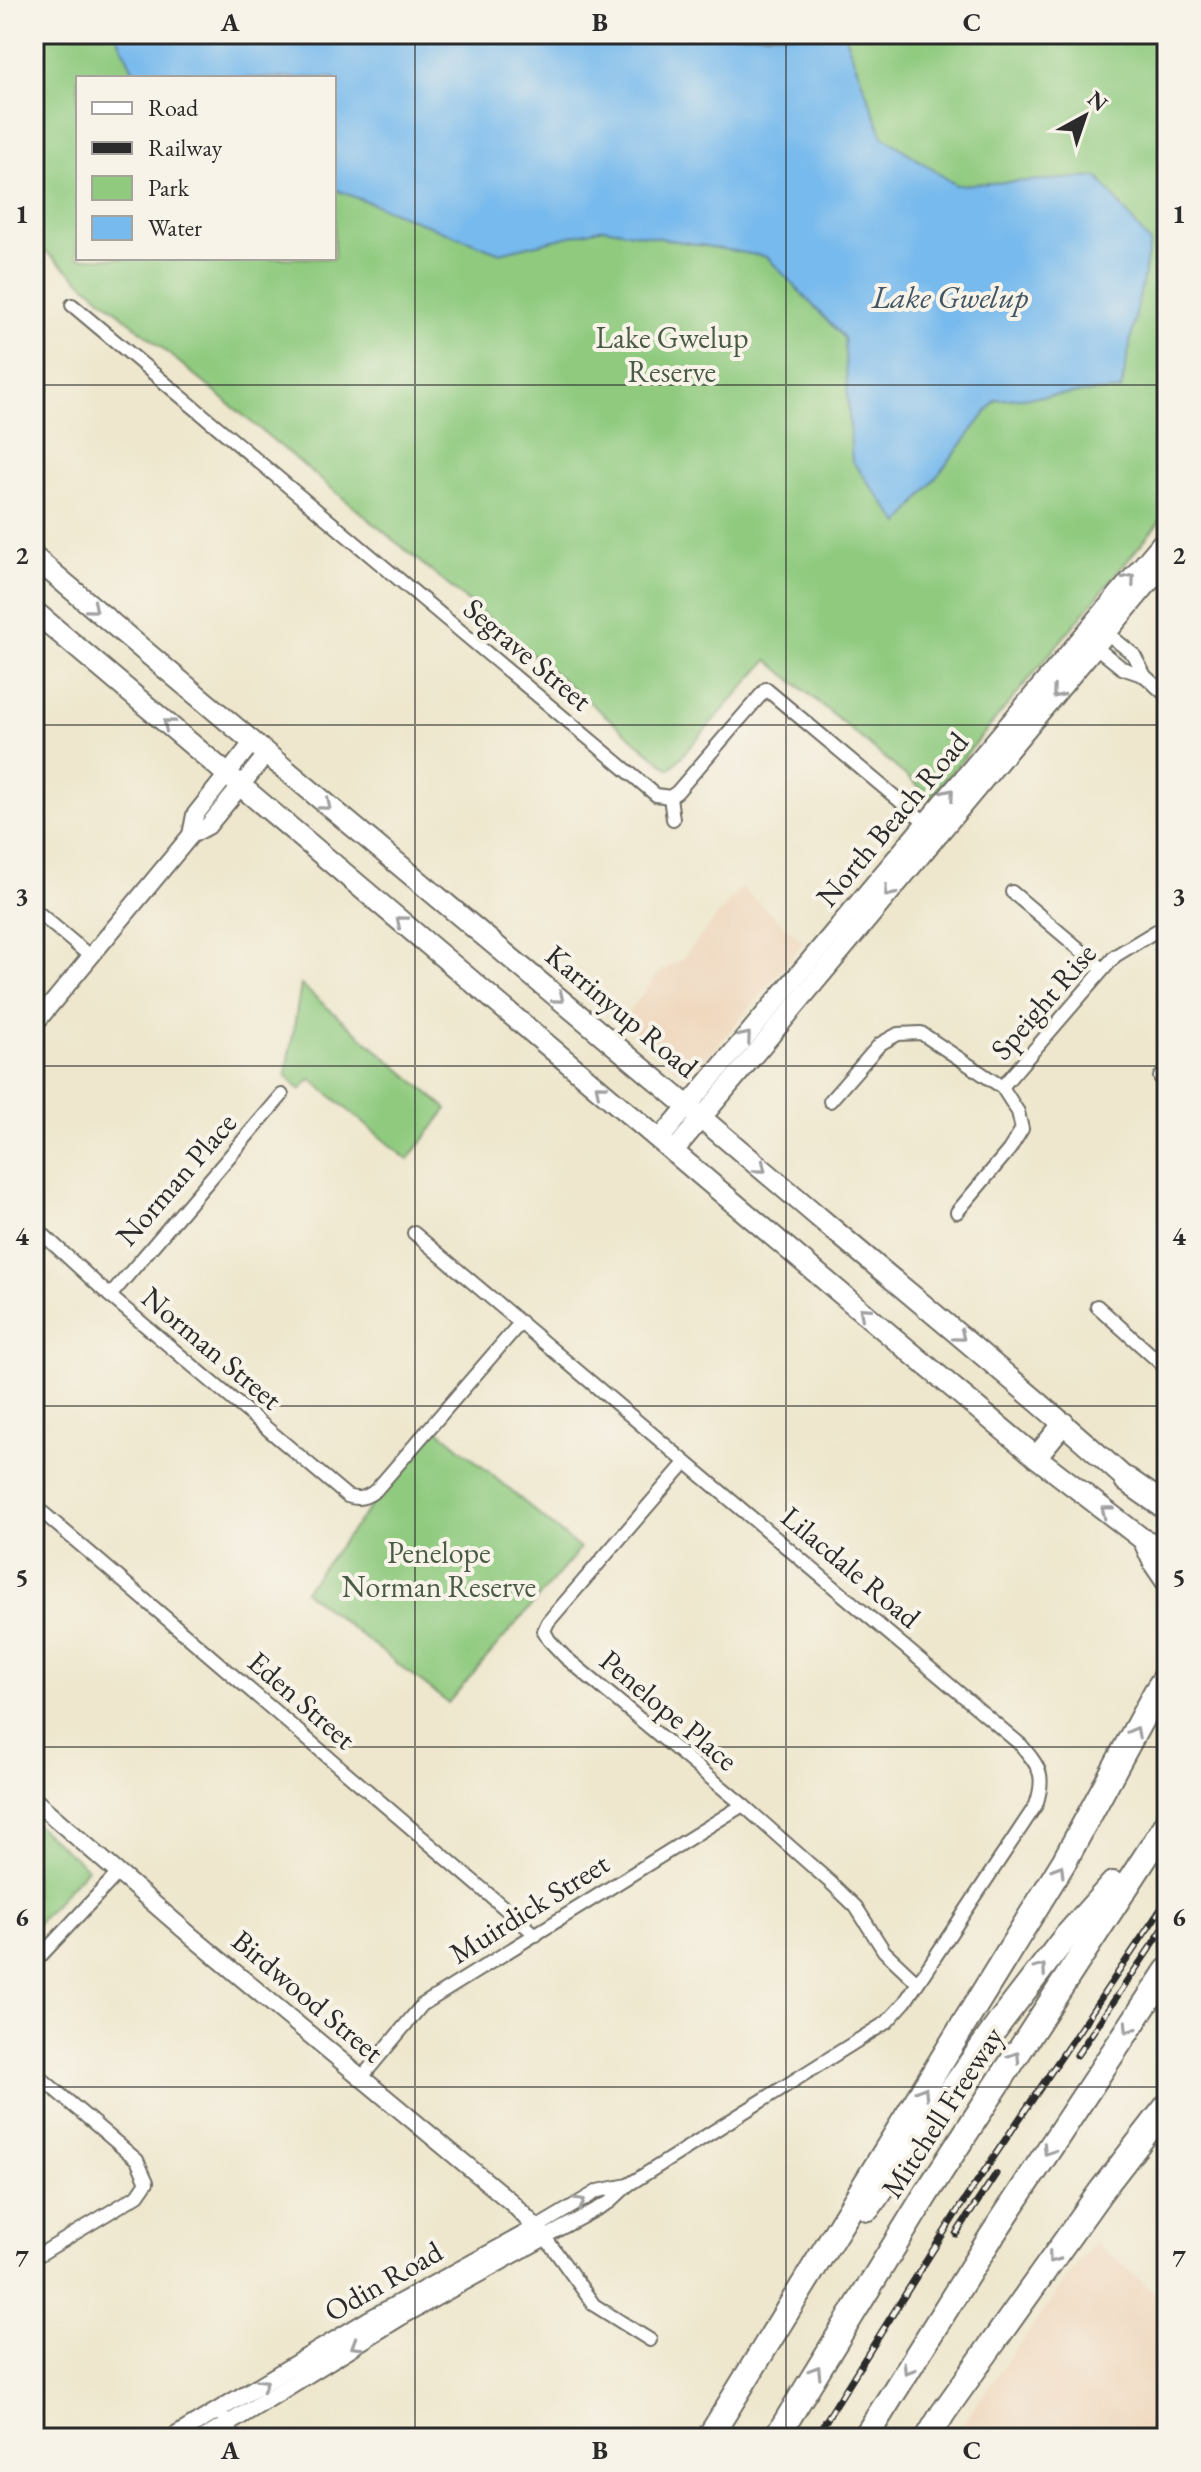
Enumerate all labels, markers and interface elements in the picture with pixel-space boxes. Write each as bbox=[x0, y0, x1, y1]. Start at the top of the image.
text: A bbox=[220, 5, 240, 39]
text: B bbox=[592, 5, 608, 39]
text: C bbox=[963, 5, 981, 39]
legend bbox=[76, 76, 336, 260]
north arrow bbox=[1045, 76, 1125, 156]
text: N bbox=[1081, 84, 1114, 118]
text: Road bbox=[148, 92, 199, 123]
text: Railway bbox=[148, 132, 223, 163]
text: Park bbox=[148, 172, 190, 203]
text: 1 bbox=[15, 197, 29, 231]
text: 1 bbox=[1172, 197, 1186, 231]
text: Water bbox=[148, 212, 202, 243]
water label: Lake Gwelup bbox=[871, 276, 1028, 318]
park label: Lake Gwelup Reserve bbox=[595, 318, 749, 391]
text: 2 bbox=[15, 538, 29, 572]
text: 2 bbox=[1172, 538, 1186, 572]
one-way arrow bbox=[1120, 574, 1135, 588]
street label: Segrave Street bbox=[456, 589, 601, 719]
one-way arrow bbox=[84, 598, 99, 613]
one-way arrow bbox=[1052, 684, 1067, 699]
one-way arrow bbox=[162, 719, 177, 734]
street label: North Beach Road bbox=[807, 723, 977, 915]
one-way arrow bbox=[939, 789, 954, 803]
one-way arrow bbox=[317, 795, 331, 810]
text: 3 bbox=[15, 879, 29, 913]
text: 3 bbox=[1172, 879, 1186, 913]
one-way arrow bbox=[884, 883, 899, 897]
one-way arrow bbox=[396, 916, 410, 931]
street label: Speight Rise bbox=[981, 934, 1105, 1068]
street label: Karrinyup Road bbox=[538, 936, 707, 1087]
one-way arrow bbox=[550, 988, 564, 1003]
one-way arrow bbox=[736, 1031, 751, 1046]
one-way arrow bbox=[595, 1084, 609, 1099]
street label: Norman Place bbox=[107, 1104, 245, 1254]
one-way arrow bbox=[752, 1158, 767, 1173]
text: 4 bbox=[15, 1219, 29, 1253]
text: 4 bbox=[1172, 1219, 1186, 1253]
street label: Norman Street bbox=[134, 1278, 291, 1418]
one-way arrow bbox=[858, 1307, 873, 1322]
one-way arrow bbox=[951, 1326, 965, 1341]
street label: Lilacdale Road bbox=[773, 1497, 929, 1637]
one-way arrow bbox=[1100, 1506, 1115, 1521]
park label: Penelope Norman Reserve bbox=[342, 1533, 536, 1606]
text: 5 bbox=[15, 1560, 29, 1594]
text: 5 bbox=[1172, 1560, 1186, 1594]
street label: Penelope Place bbox=[592, 1641, 746, 1779]
street label: Eden Street bbox=[240, 1642, 365, 1758]
one-way arrow bbox=[1125, 1726, 1140, 1741]
street label: Muirdick Street bbox=[442, 1843, 617, 1972]
one-way arrow bbox=[1049, 1864, 1064, 1879]
text: 6 bbox=[15, 1900, 29, 1934]
text: 6 bbox=[1172, 1900, 1186, 1934]
street label: Birdwood Street bbox=[224, 1921, 393, 2071]
one-way arrow bbox=[1031, 1963, 1045, 1978]
street label: Mitchell Freeway bbox=[872, 2018, 1012, 2205]
one-way arrow bbox=[1123, 2019, 1138, 2033]
one-way arrow bbox=[1006, 2051, 1021, 2066]
one-way arrow bbox=[913, 2086, 928, 2101]
one-way arrow bbox=[1042, 2141, 1057, 2156]
one-way arrow bbox=[571, 2196, 586, 2212]
street label: Odin Road bbox=[317, 2231, 450, 2330]
text: 7 bbox=[15, 2241, 29, 2275]
text: 7 bbox=[1172, 2241, 1186, 2275]
one-way arrow bbox=[1048, 2250, 1063, 2264]
one-way arrow bbox=[350, 2335, 365, 2350]
one-way arrow bbox=[902, 2360, 917, 2375]
one-way arrow bbox=[807, 2366, 822, 2380]
one-way arrow bbox=[254, 2378, 269, 2393]
text: A bbox=[220, 2433, 240, 2467]
text: B bbox=[592, 2433, 608, 2467]
text: C bbox=[963, 2433, 981, 2467]

